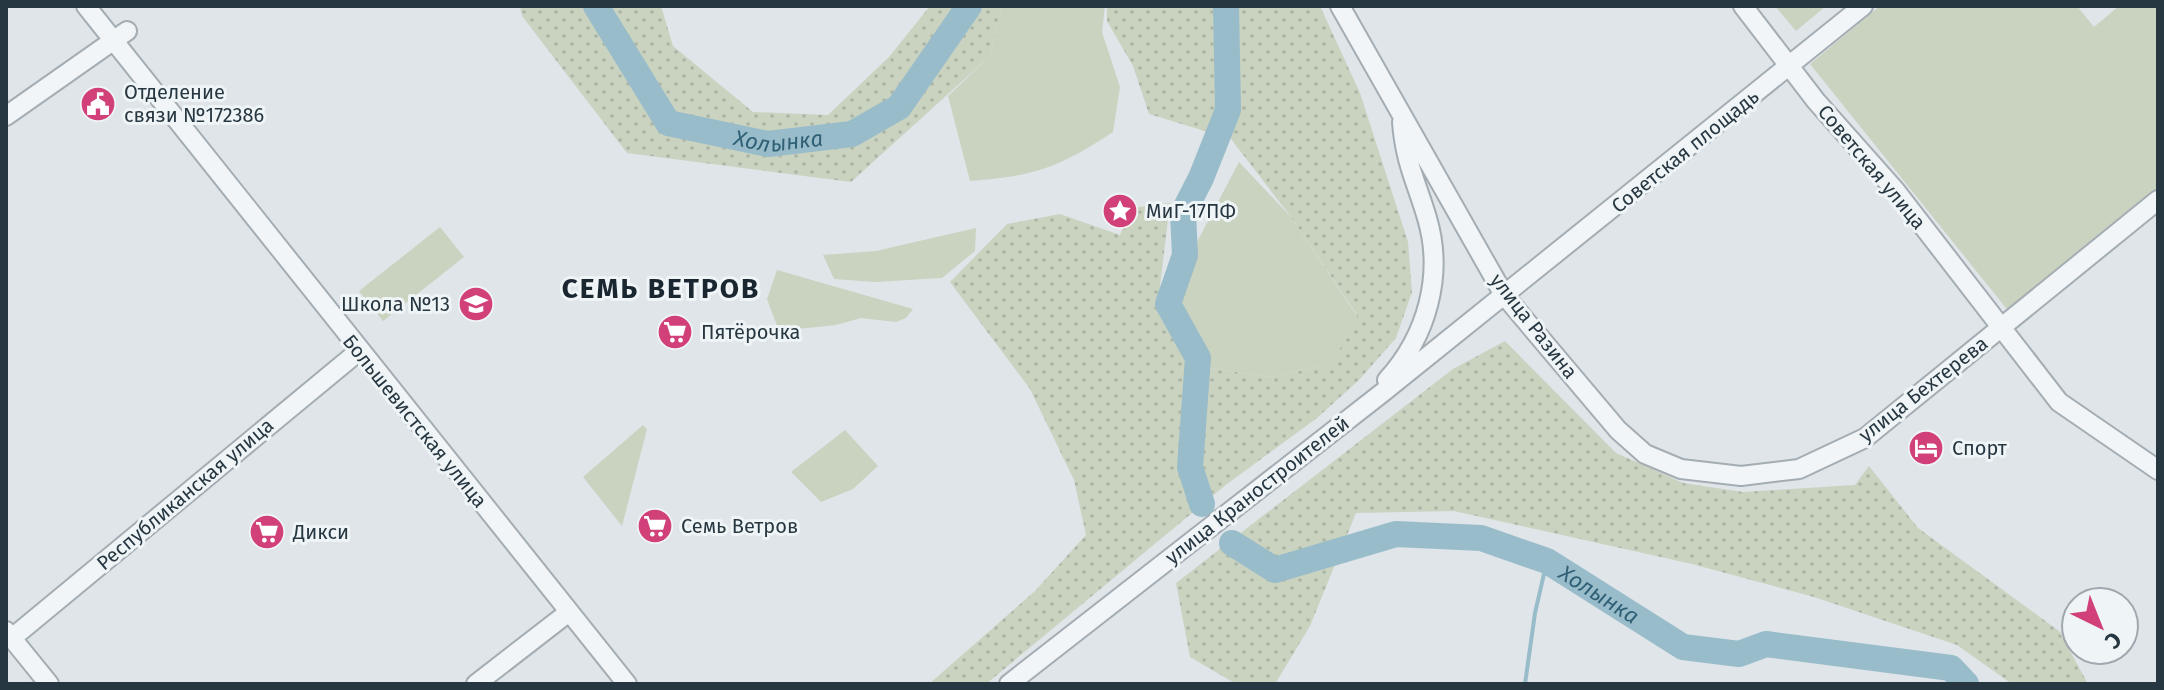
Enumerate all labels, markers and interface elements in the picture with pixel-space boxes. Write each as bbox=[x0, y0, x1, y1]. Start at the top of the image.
place label: Отделение связи №172386 bbox=[124, 80, 264, 127]
street label: Советская площадь bbox=[1606, 84, 1764, 218]
public building icon: Отделение связи №172386 bbox=[79, 85, 117, 123]
street label: Советская улица bbox=[1813, 100, 1931, 234]
water label: Холынка bbox=[731, 124, 824, 158]
place icon: МиГ-17ПФ bbox=[1101, 192, 1139, 230]
place label: МиГ-17ПФ bbox=[1146, 199, 1236, 223]
street label: улица Разина bbox=[1485, 269, 1583, 383]
district label: СЕМЬ ВЕТРОВ bbox=[562, 272, 760, 305]
school or university icon: Школа №13 bbox=[457, 285, 495, 323]
place label: Школа №13 bbox=[341, 292, 450, 316]
supermarket icon: Пятёрочка bbox=[656, 313, 694, 351]
place label: Пятёрочка bbox=[701, 320, 801, 344]
street label: Большевистская улица bbox=[338, 330, 492, 512]
street label: улица Бехтерева bbox=[1854, 331, 1992, 447]
street label: улица Краностроителей bbox=[1160, 411, 1354, 569]
street label: Республиканская улица bbox=[92, 413, 278, 575]
hotel icon: Спорт bbox=[1907, 429, 1945, 467]
place label: Спорт bbox=[1952, 436, 2008, 460]
supermarket icon: Семь Ветров bbox=[636, 507, 674, 545]
supermarket icon: Дикси bbox=[248, 513, 286, 551]
place label: Семь Ветров bbox=[681, 514, 798, 538]
place label: Дикси bbox=[292, 520, 349, 544]
water label: Холынка bbox=[1553, 559, 1644, 630]
north arrow bbox=[2060, 586, 2140, 666]
text: С bbox=[2099, 626, 2127, 655]

